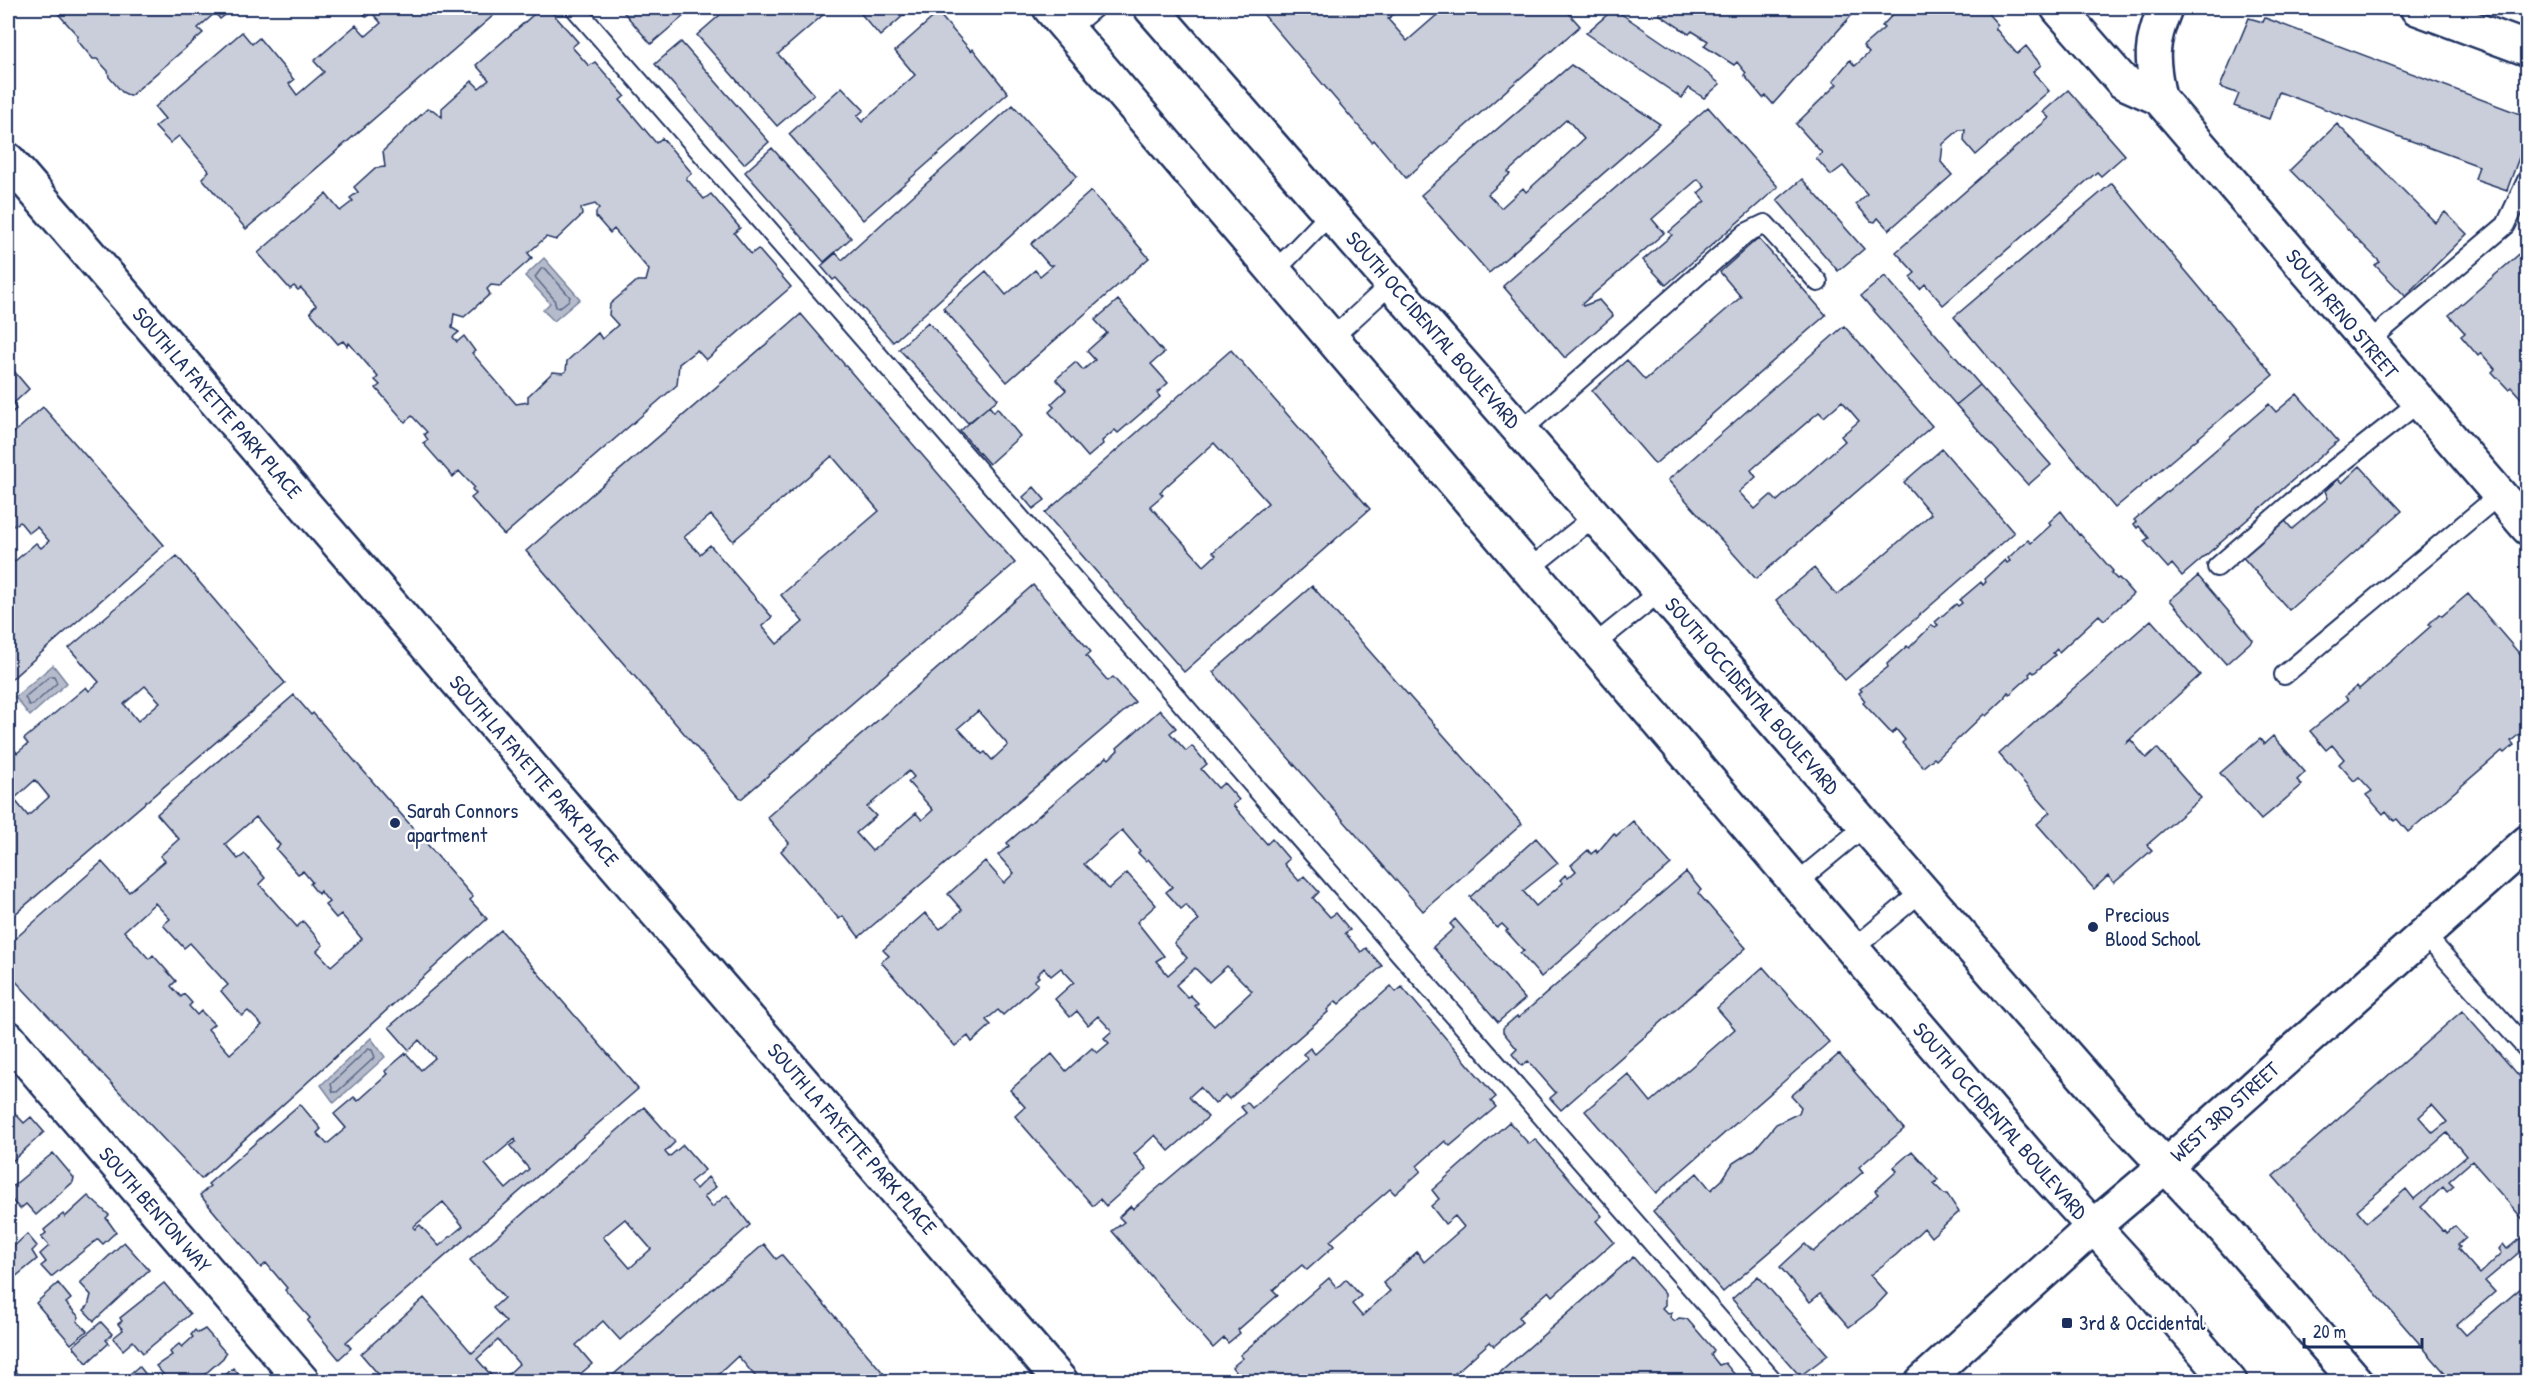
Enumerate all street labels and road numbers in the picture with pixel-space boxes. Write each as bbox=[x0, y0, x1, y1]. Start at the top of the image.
street label: SOUTH OCCIDENTAL BOULEVARD bbox=[1340, 225, 1527, 435]
street label: SOUTH RENO STREET bbox=[2279, 243, 2406, 386]
street label: SOUTH LA FAYETTE PARK PLACE bbox=[126, 301, 309, 505]
street label: SOUTH OCCIDENTAL BOULEVARD bbox=[1659, 591, 1846, 801]
street label: SOUTH LA FAYETTE PARK PLACE bbox=[443, 669, 626, 873]
street label: SOUTH OCCIDENTAL BOULEVARD bbox=[1907, 1016, 2094, 1226]
street label: SOUTH LA FAYETTE PARK PLACE bbox=[761, 1037, 944, 1241]
street label: WEST 3RD STREET bbox=[2164, 1054, 2286, 1168]
street label: SOUTH BENTON WAY bbox=[92, 1140, 219, 1280]

